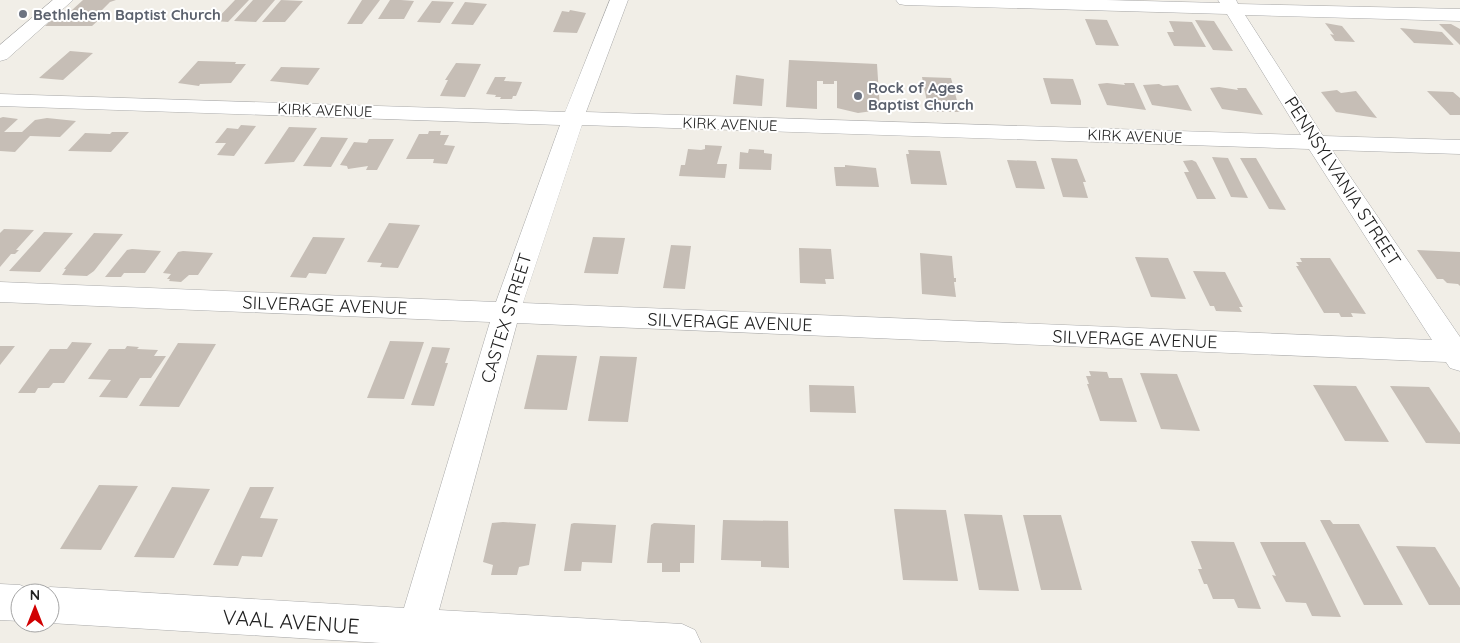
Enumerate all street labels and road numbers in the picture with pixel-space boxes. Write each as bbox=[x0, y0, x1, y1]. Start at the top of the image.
street label: PENNSYLVANIA STREET bbox=[1280, 92, 1406, 270]
street label: KIRK AVENUE bbox=[277, 99, 373, 121]
street label: KIRK AVENUE bbox=[682, 113, 778, 135]
street label: KIRK AVENUE bbox=[1087, 125, 1183, 147]
street label: CASTEX STREET bbox=[475, 250, 537, 386]
street label: SILVERAGE AVENUE bbox=[242, 291, 408, 319]
street label: SILVERAGE AVENUE bbox=[647, 308, 813, 336]
street label: SILVERAGE AVENUE bbox=[1052, 325, 1218, 353]
street label: VAAL AVENUE bbox=[222, 603, 360, 639]

